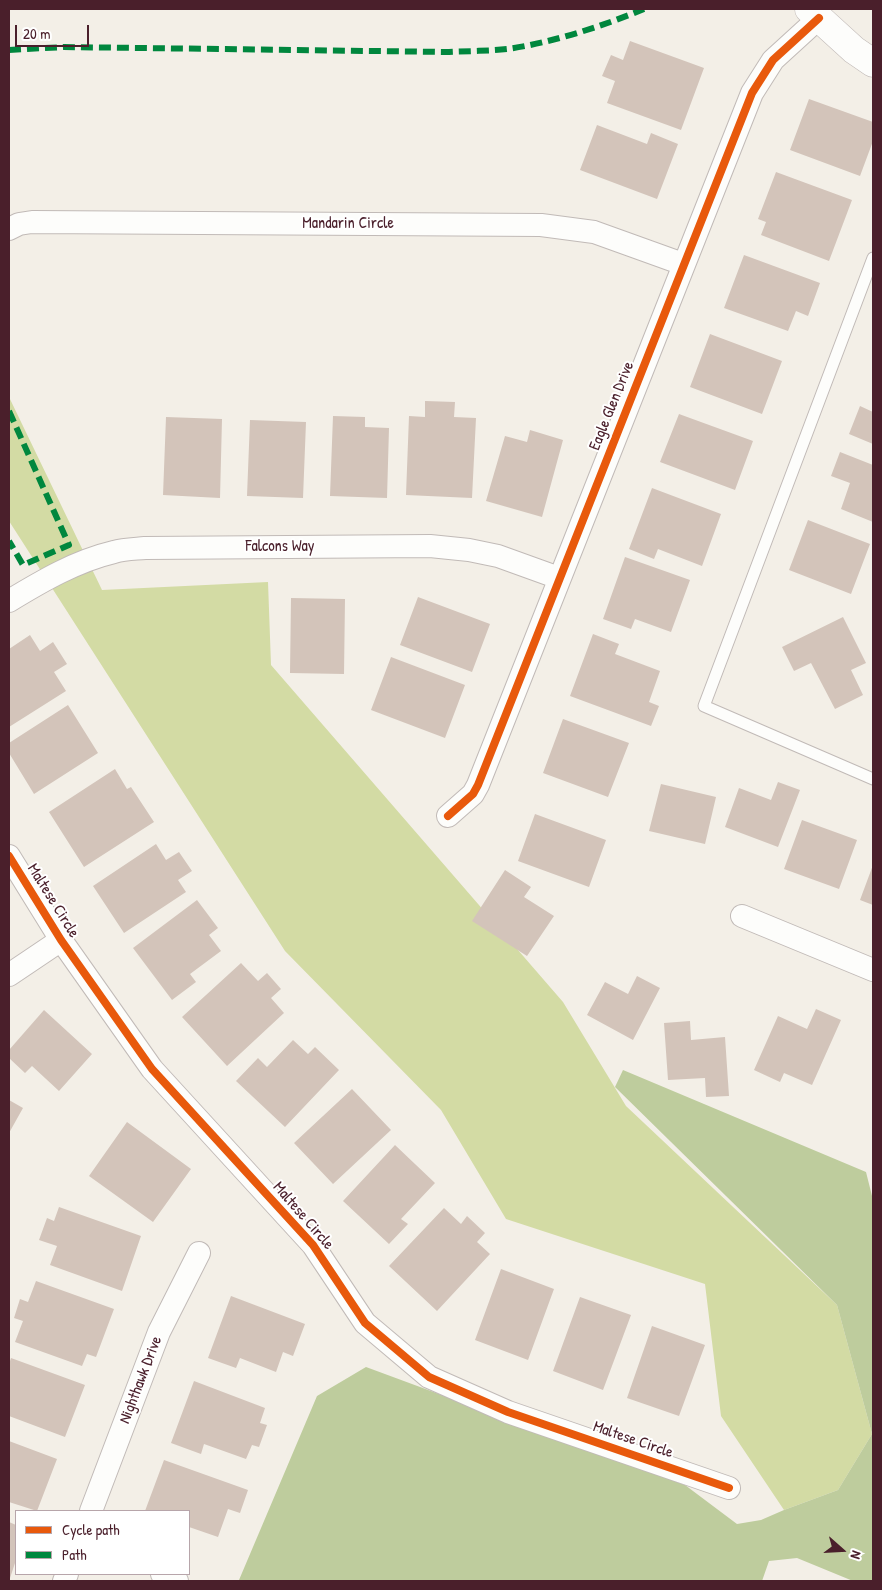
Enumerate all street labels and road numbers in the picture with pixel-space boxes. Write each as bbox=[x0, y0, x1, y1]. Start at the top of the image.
street label: Mandarin Circle bbox=[302, 214, 394, 234]
street label: Eagle Glen Drive bbox=[585, 359, 639, 453]
street label: Falcons Way bbox=[245, 537, 315, 557]
street label: Maltese Circle bbox=[23, 861, 83, 941]
street label: Maltese Circle bbox=[268, 1178, 338, 1254]
street label: Nighthawk Drive bbox=[116, 1333, 166, 1427]
street label: Maltese Circle bbox=[590, 1417, 676, 1463]

